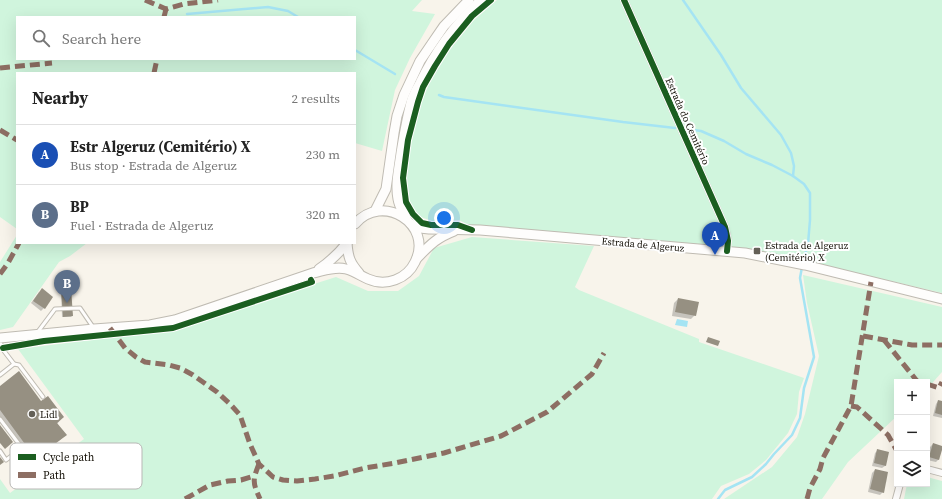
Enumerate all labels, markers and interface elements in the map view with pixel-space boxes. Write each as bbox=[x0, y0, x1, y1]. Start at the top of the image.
search box bbox=[16, 16, 356, 60]
icon: search bbox=[30, 27, 52, 49]
text: Search here bbox=[62, 28, 141, 49]
street label: Estrada do Cemitério bbox=[663, 76, 713, 167]
text: Nearby bbox=[32, 86, 88, 110]
text: 2 results bbox=[292, 90, 340, 107]
text: Estr Algeruz (Cemitério) X bbox=[70, 136, 251, 157]
text: A bbox=[41, 146, 49, 163]
text: 230 m bbox=[306, 146, 340, 163]
text: Bus stop · Estrada de Algeruz bbox=[70, 157, 237, 174]
text: BP bbox=[70, 196, 89, 217]
text: B bbox=[41, 206, 49, 223]
text: 320 m bbox=[306, 206, 340, 223]
your location bbox=[434, 208, 454, 228]
text: Fuel · Estrada de Algeruz bbox=[70, 217, 213, 234]
pin: A bbox=[702, 222, 728, 255]
street label: Estrada de Algeruz bbox=[601, 234, 685, 255]
place label: Estrada de Algeruz (Cemitério) X bbox=[765, 239, 849, 264]
marker: Estrada de Algeruz (Cemitério) X bbox=[752, 246, 762, 256]
pin: B bbox=[54, 270, 80, 303]
map controls bbox=[894, 379, 930, 487]
button: + bbox=[894, 379, 930, 415]
place label: Lidl bbox=[40, 408, 58, 421]
marker: Lidl bbox=[27, 409, 37, 419]
button: − bbox=[894, 415, 930, 451]
legend bbox=[10, 443, 142, 489]
text: Cycle path bbox=[43, 450, 95, 465]
button: layers bbox=[894, 451, 930, 487]
text: Path bbox=[43, 468, 66, 483]

